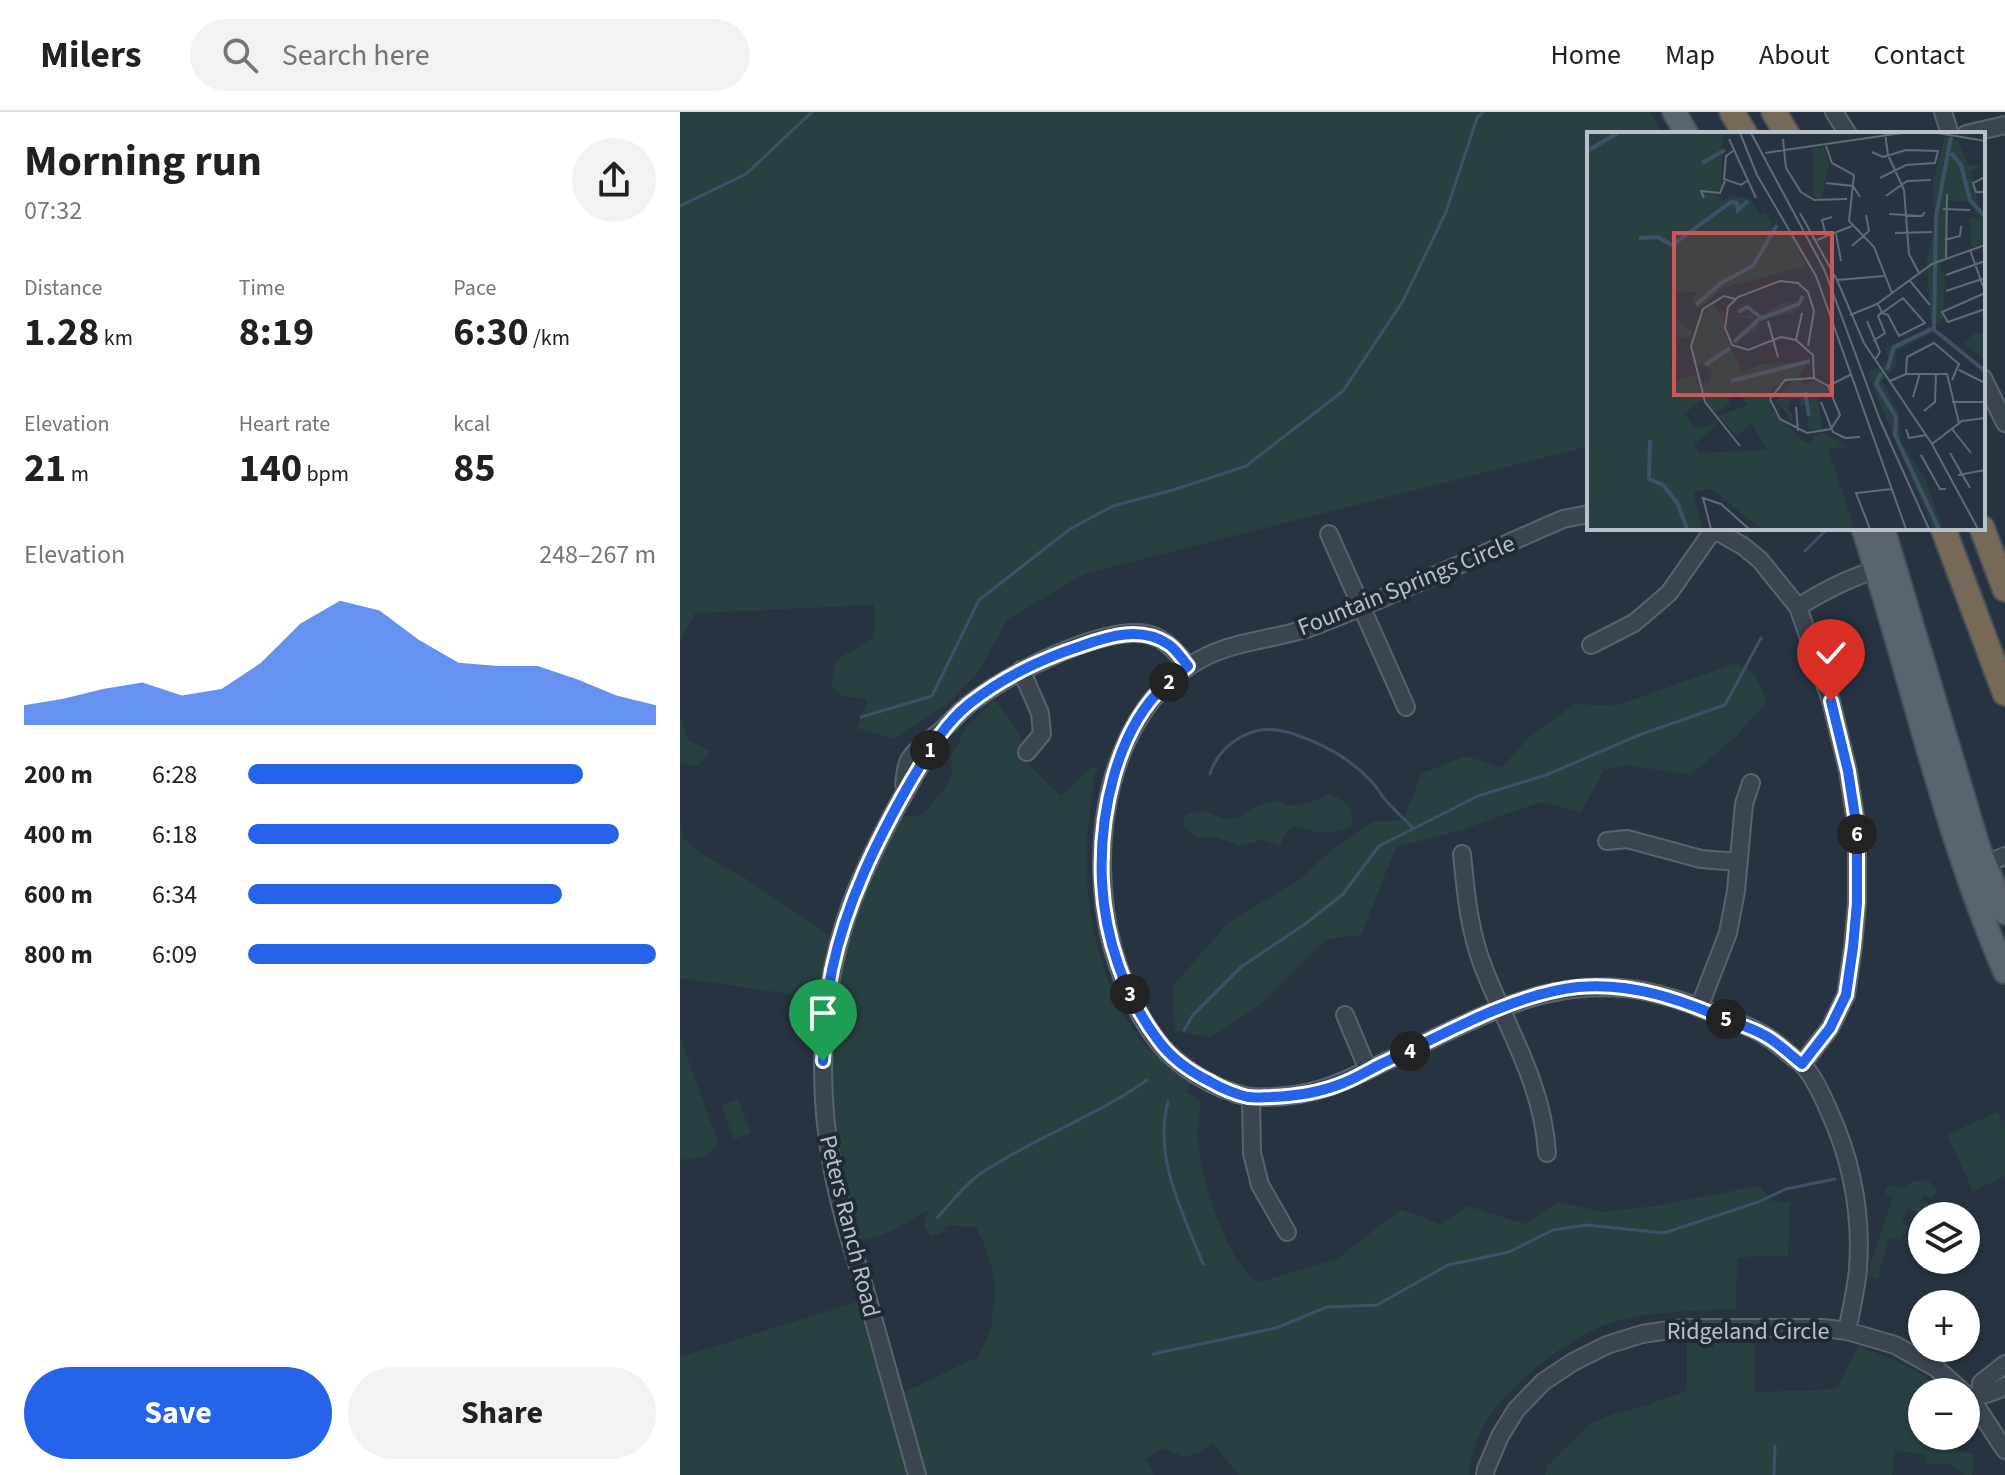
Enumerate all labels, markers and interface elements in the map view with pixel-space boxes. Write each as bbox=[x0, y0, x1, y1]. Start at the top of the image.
search box bbox=[190, 19, 750, 91]
text: Milers bbox=[40, 28, 142, 82]
icon: search bbox=[218, 33, 262, 77]
text: Search here bbox=[282, 34, 430, 77]
text: Home bbox=[1550, 35, 1621, 75]
text: Map bbox=[1665, 35, 1715, 75]
text: About bbox=[1759, 35, 1830, 75]
text: Contact bbox=[1874, 35, 1965, 75]
text: Morning run bbox=[24, 130, 262, 193]
inset map bbox=[1587, 132, 1985, 530]
button: share bbox=[572, 138, 656, 222]
text: 07:32 bbox=[24, 192, 82, 229]
text: Distance bbox=[24, 272, 102, 304]
text: Time bbox=[239, 272, 285, 304]
text: Pace bbox=[453, 272, 496, 304]
text: 1.28 bbox=[24, 304, 99, 361]
text: 8:19 bbox=[239, 304, 314, 361]
text: 6:30 bbox=[453, 304, 529, 361]
text: km bbox=[99, 322, 133, 354]
text: /km bbox=[529, 322, 570, 354]
text: Elevation bbox=[24, 408, 110, 440]
text: Heart rate bbox=[239, 408, 330, 440]
text: kcal bbox=[453, 408, 490, 440]
text: 21 bbox=[24, 440, 66, 497]
text: 140 bbox=[239, 440, 302, 497]
text: 85 bbox=[453, 440, 496, 497]
text: m bbox=[66, 458, 89, 490]
text: bpm bbox=[302, 458, 349, 490]
street label: Fountain Springs Circle bbox=[1292, 526, 1520, 645]
text: Elevation bbox=[24, 536, 125, 573]
text: 248–267 m bbox=[539, 536, 656, 573]
pin bbox=[1797, 619, 1865, 701]
icon: check bbox=[1809, 631, 1853, 675]
pin: 2 bbox=[1149, 662, 1189, 702]
text: 2 bbox=[1163, 666, 1175, 698]
pin: 1 bbox=[910, 730, 950, 770]
text: 1 bbox=[924, 734, 936, 766]
text: 200 m bbox=[24, 756, 93, 793]
text: 6:28 bbox=[152, 756, 197, 793]
pin: 6 bbox=[1837, 814, 1877, 854]
text: 400 m bbox=[24, 816, 93, 853]
text: 6:18 bbox=[152, 816, 197, 853]
text: 6 bbox=[1851, 818, 1863, 850]
text: 600 m bbox=[24, 876, 93, 913]
text: 6:34 bbox=[152, 876, 197, 913]
text: 800 m bbox=[24, 936, 93, 973]
text: 6:09 bbox=[152, 936, 197, 973]
pin: 3 bbox=[1110, 974, 1150, 1014]
text: 3 bbox=[1124, 978, 1136, 1010]
pin bbox=[789, 979, 857, 1061]
icon: arrive bbox=[801, 991, 845, 1035]
pin: 5 bbox=[1706, 999, 1746, 1039]
text: 5 bbox=[1720, 1003, 1732, 1035]
pin: 4 bbox=[1390, 1031, 1430, 1071]
text: 4 bbox=[1404, 1035, 1416, 1067]
street label: Peters Ranch Road bbox=[810, 1131, 889, 1321]
map controls bbox=[1908, 1202, 1980, 1450]
button: layers bbox=[1908, 1202, 1980, 1274]
button: + bbox=[1908, 1290, 1980, 1362]
street label: Ridgeland Circle bbox=[1667, 1314, 1829, 1349]
button: Save bbox=[24, 1367, 332, 1459]
button: Share bbox=[348, 1367, 656, 1459]
button: − bbox=[1908, 1378, 1980, 1450]

